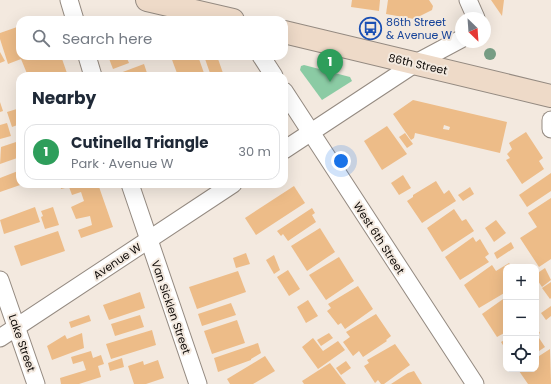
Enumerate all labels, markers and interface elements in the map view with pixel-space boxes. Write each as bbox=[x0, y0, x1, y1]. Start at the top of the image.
north arrow bbox=[455, 12, 491, 48]
place label: 86th Street & Avenue W bbox=[386, 14, 452, 43]
bus stop icon: 86th Street & Avenue W bbox=[358, 15, 384, 41]
search box bbox=[16, 16, 288, 60]
icon: search bbox=[30, 27, 52, 49]
text: Search here bbox=[62, 28, 152, 49]
pin: 1 bbox=[317, 49, 343, 82]
street label: 86th Street bbox=[387, 49, 449, 79]
text: Nearby bbox=[32, 86, 96, 110]
text: Cutinella Triangle bbox=[71, 132, 208, 153]
text: 1 bbox=[44, 142, 48, 161]
text: 30 m bbox=[238, 142, 271, 161]
your location bbox=[331, 151, 351, 171]
text: Park · Avenue W bbox=[71, 154, 174, 173]
street label: West 6th Street bbox=[350, 199, 408, 277]
street label: Avenue W bbox=[90, 239, 144, 283]
street label: Van Sicklen Street bbox=[147, 258, 195, 356]
map controls bbox=[503, 264, 539, 372]
button: + bbox=[503, 264, 539, 300]
button: − bbox=[503, 300, 539, 336]
street label: Lake Street bbox=[5, 312, 39, 374]
button: locate bbox=[503, 336, 539, 372]

